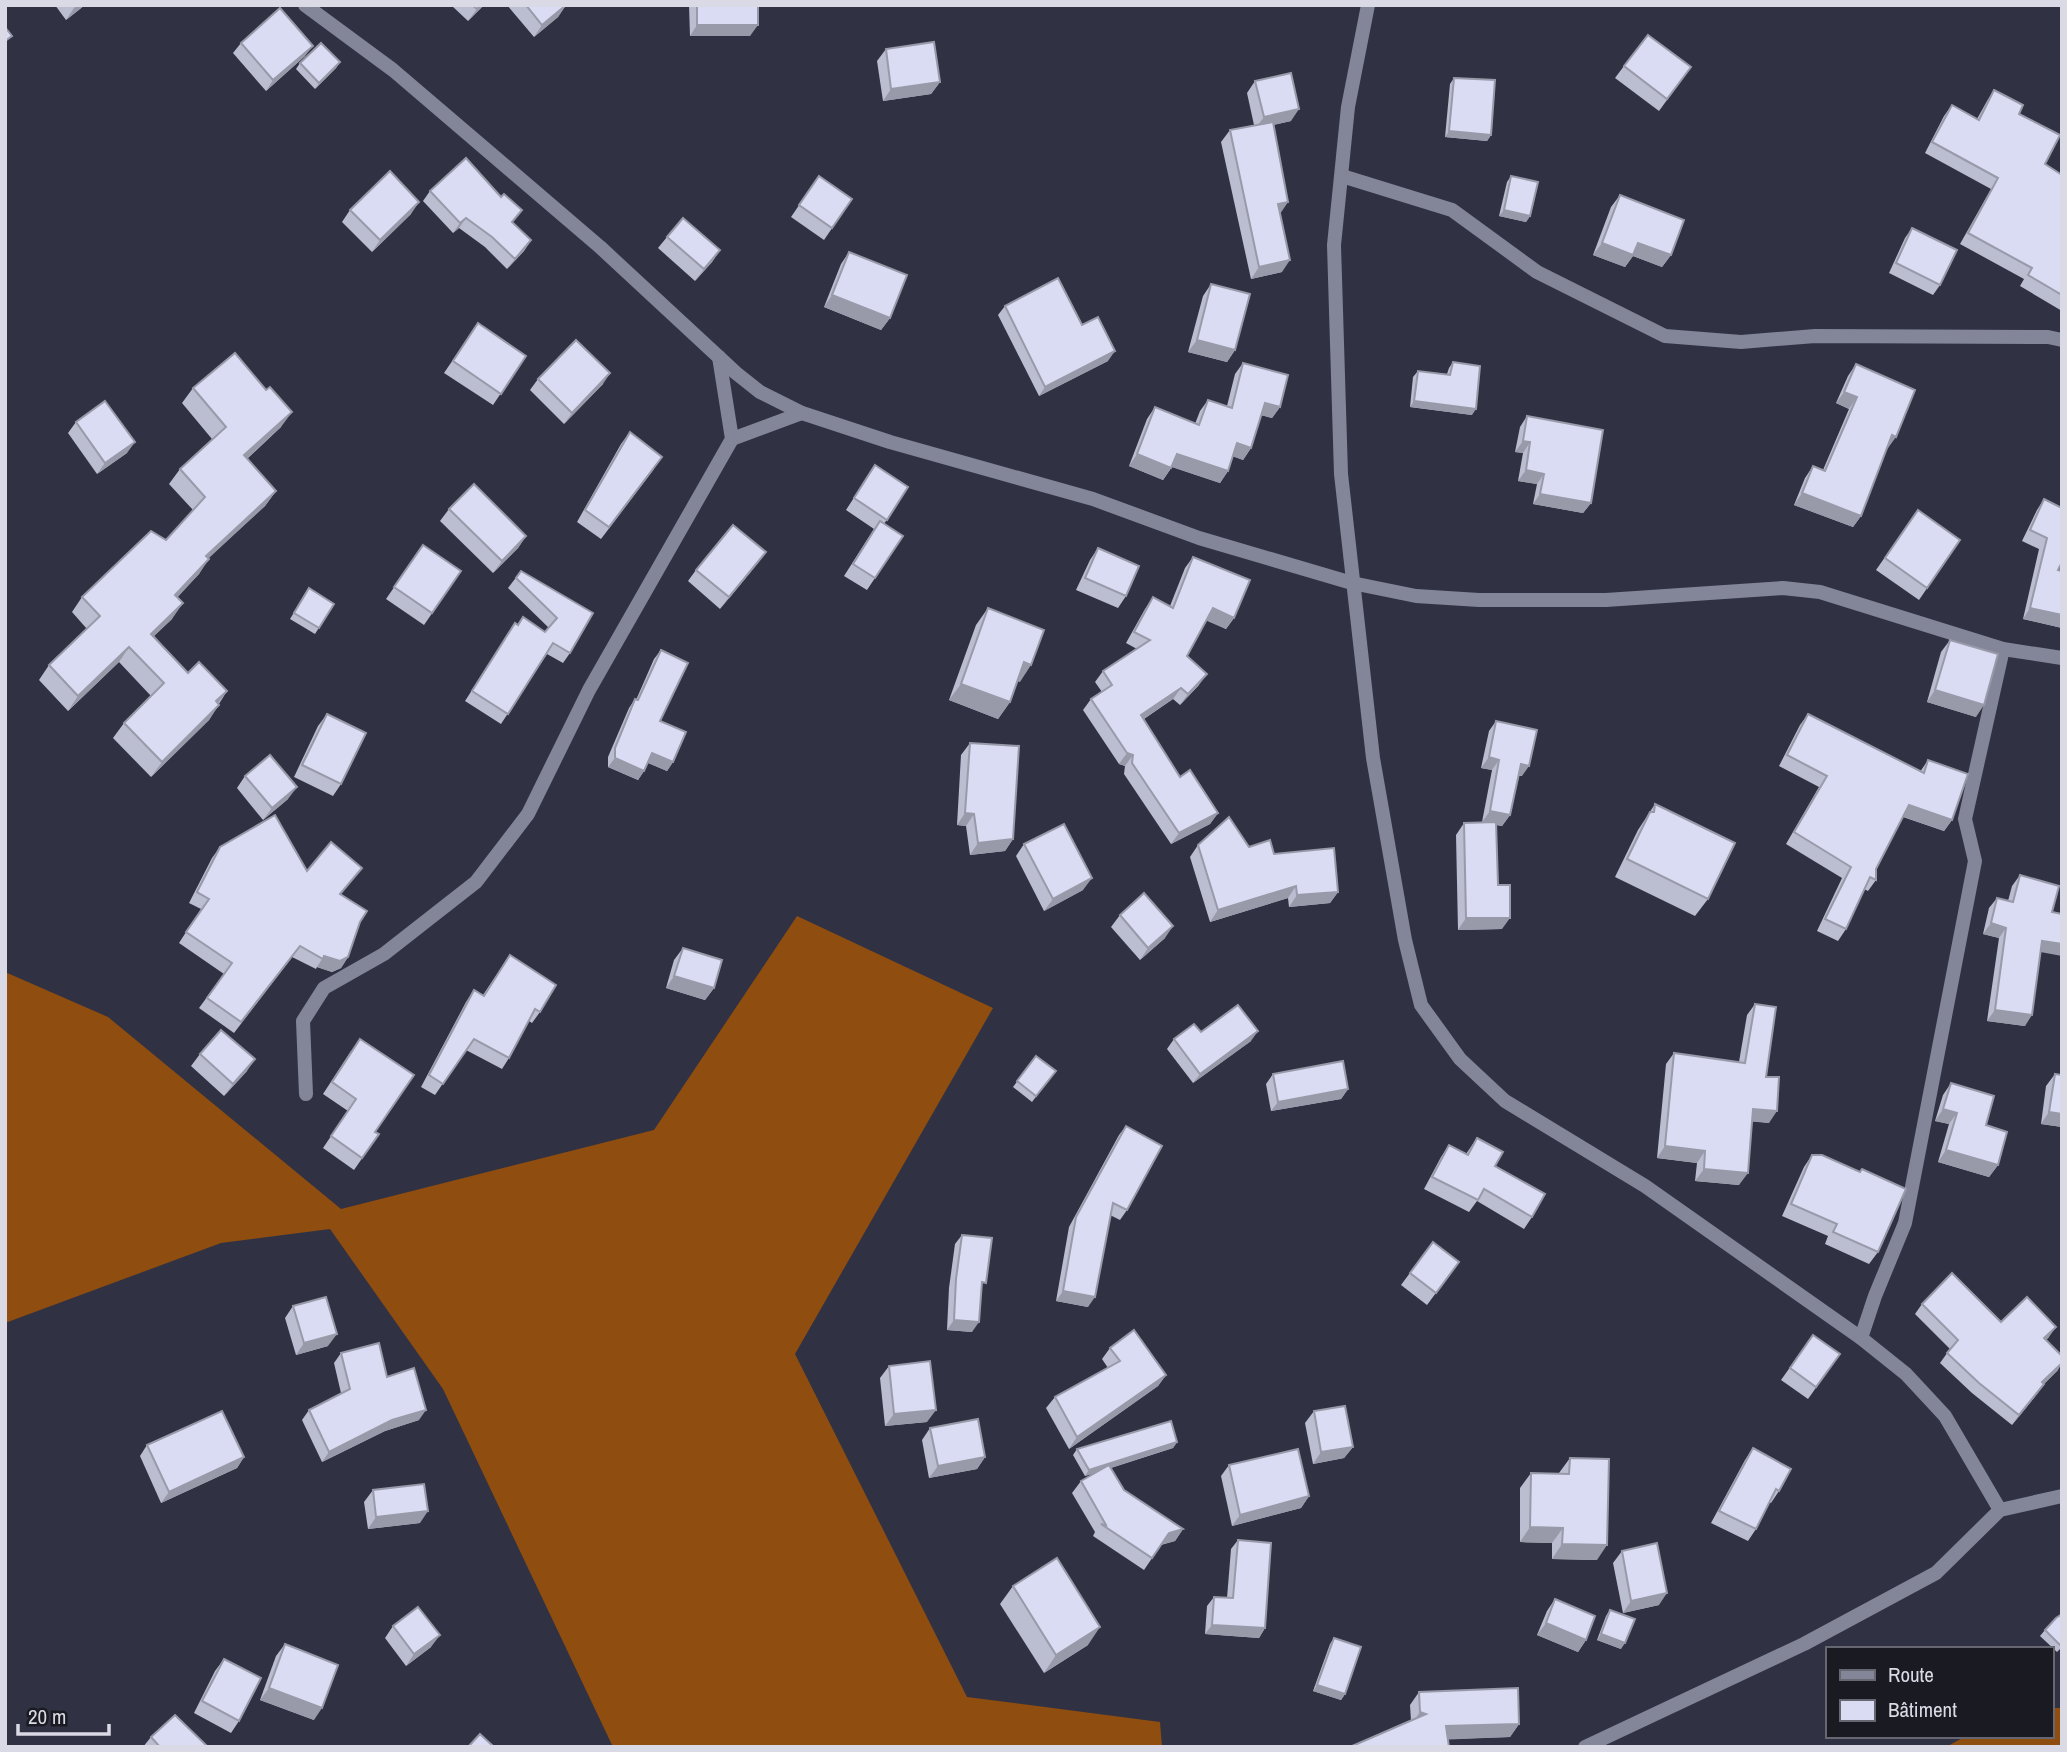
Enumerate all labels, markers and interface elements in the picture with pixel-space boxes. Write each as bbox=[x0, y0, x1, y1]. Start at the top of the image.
legend bbox=[1826, 1647, 2053, 1738]
text: Route bbox=[1888, 1660, 1934, 1689]
scale bar bbox=[18, 1692, 108, 1736]
text: Bâtiment bbox=[1888, 1695, 1957, 1724]
text: 20 m bbox=[28, 1702, 66, 1731]

